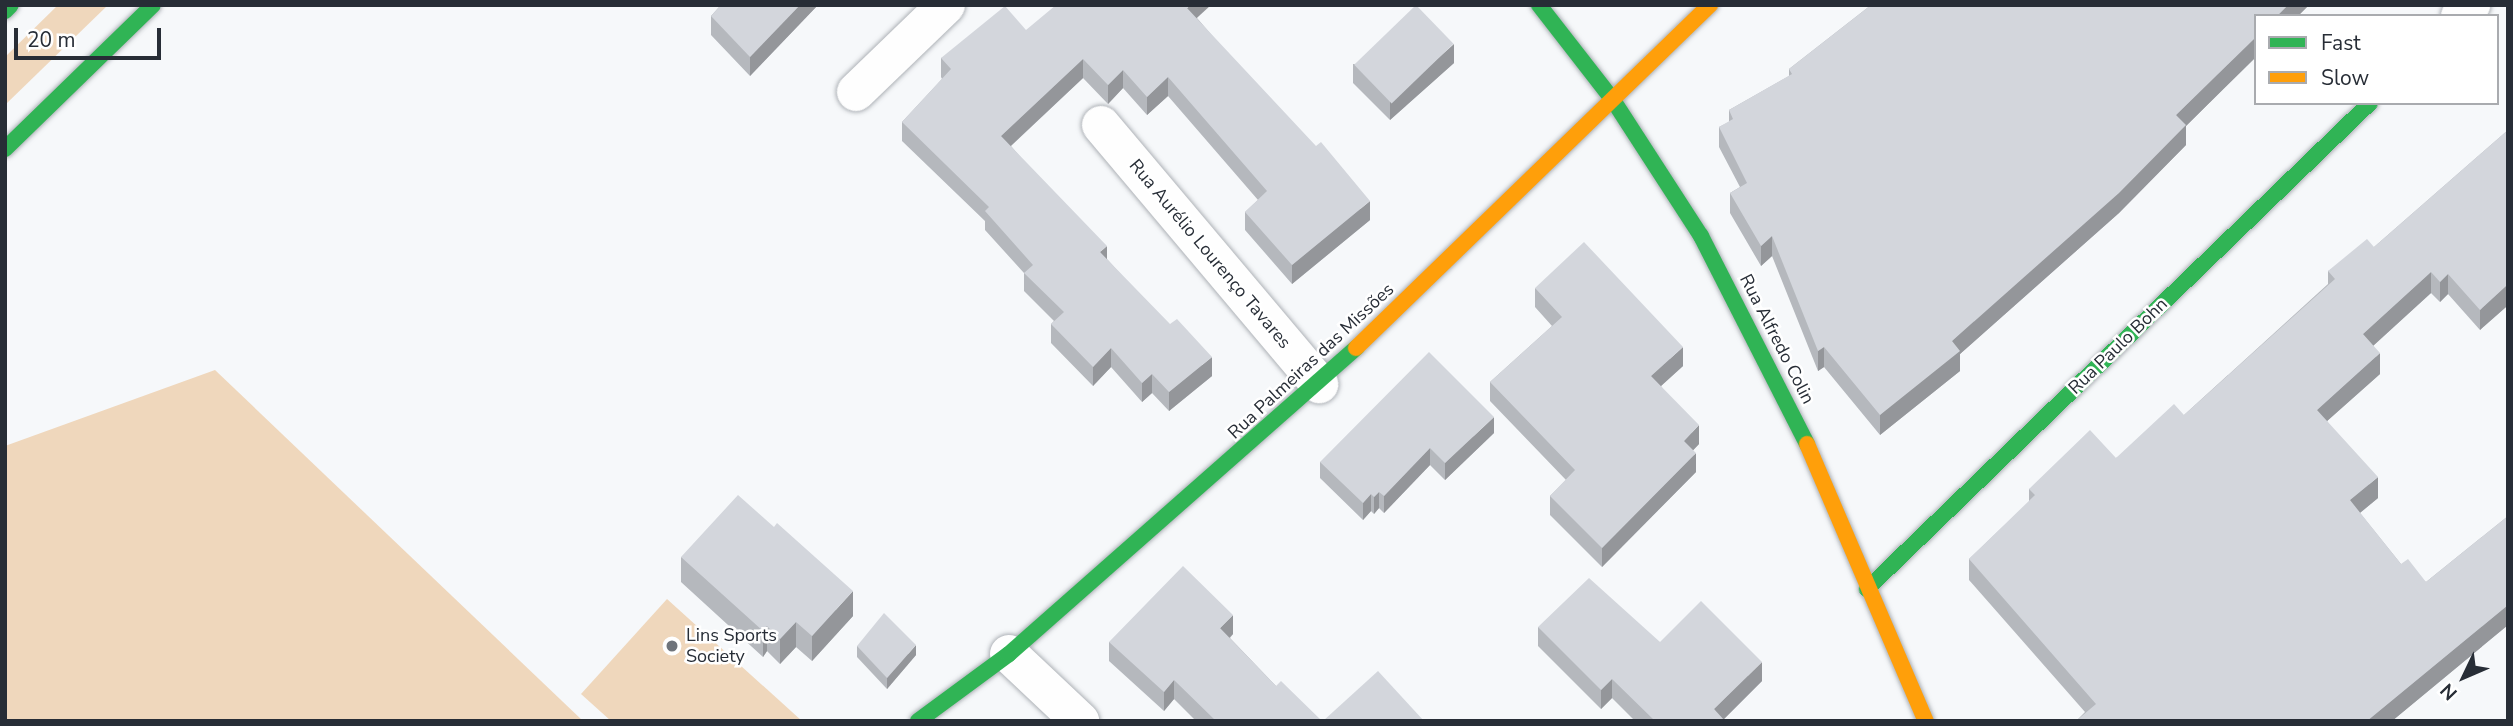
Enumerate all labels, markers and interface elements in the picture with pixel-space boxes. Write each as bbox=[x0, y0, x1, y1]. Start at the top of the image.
scale bar bbox=[18, 14, 164, 58]
legend bbox=[2254, 14, 2499, 105]
text: 20 m bbox=[27, 26, 76, 54]
text: Fast bbox=[2321, 29, 2361, 57]
text: Slow bbox=[2321, 64, 2369, 92]
street label: Rua Aurélio Lourenço Tavares bbox=[1124, 155, 1296, 353]
street label: Rua Alfredo Colin bbox=[1735, 270, 1819, 408]
street label: Rua Palmeiras das Missões bbox=[1224, 278, 1398, 444]
street label: Rua Paulo Bohn bbox=[2064, 293, 2172, 399]
place label: Lins Sports Society bbox=[686, 625, 777, 668]
marker: Lins Sports Society bbox=[664, 638, 680, 654]
north arrow bbox=[2429, 642, 2499, 712]
text: N bbox=[2435, 677, 2463, 706]

